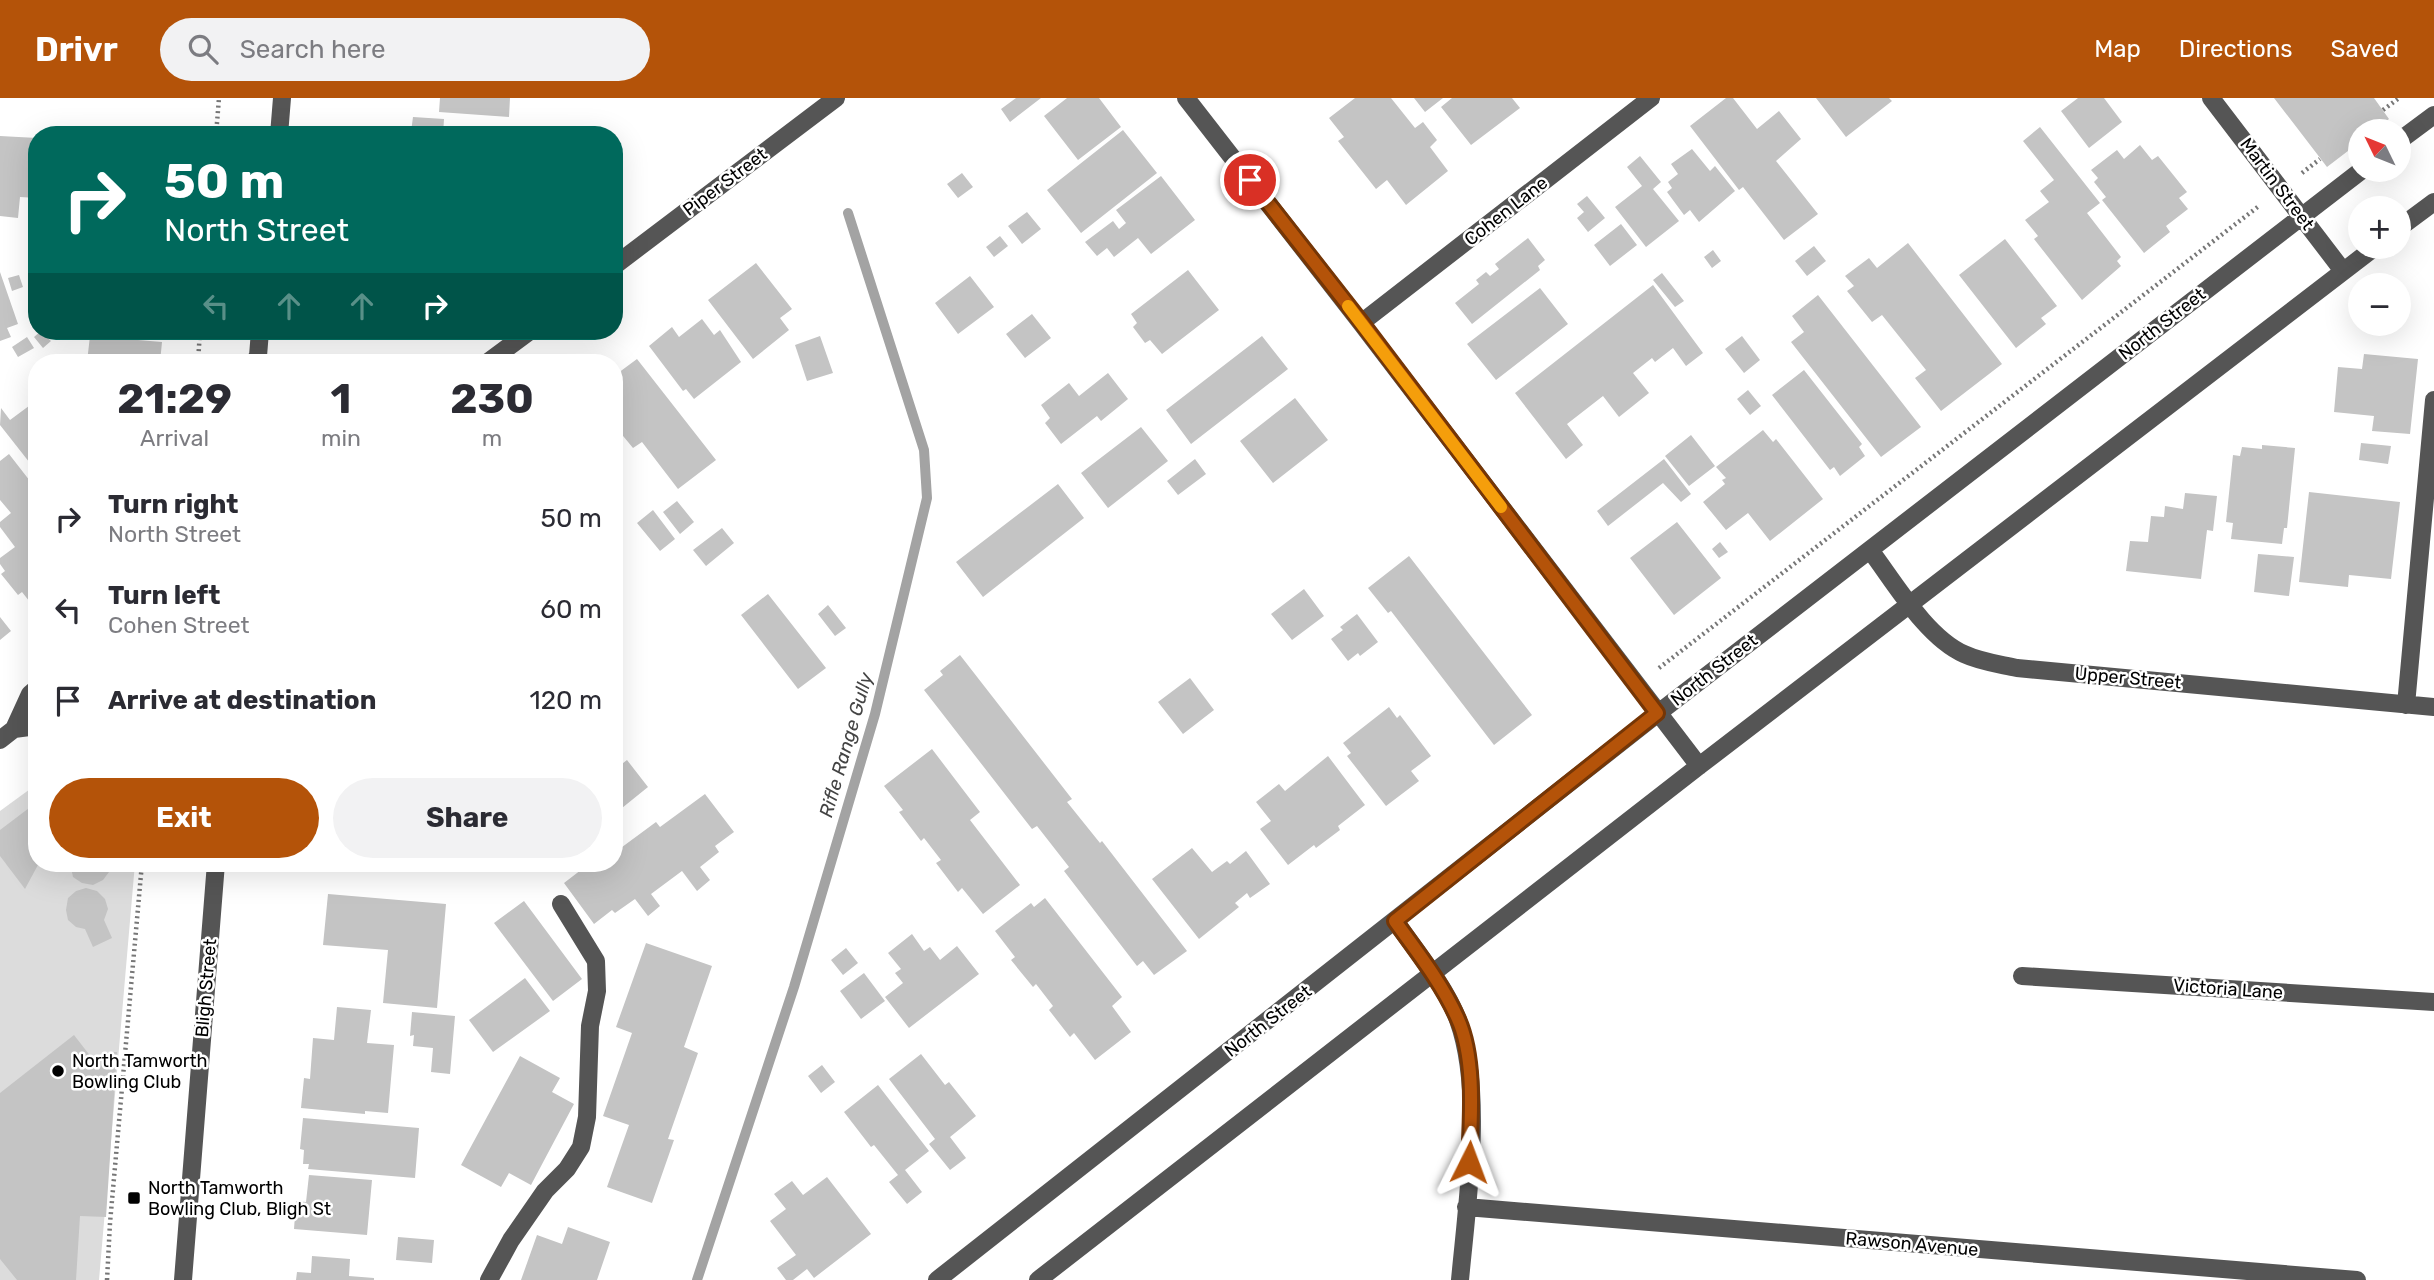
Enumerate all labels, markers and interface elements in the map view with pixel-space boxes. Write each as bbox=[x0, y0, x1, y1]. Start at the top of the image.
search box bbox=[160, 18, 650, 81]
text: Drivr bbox=[35, 30, 118, 69]
icon: search bbox=[184, 30, 222, 68]
text: Search here bbox=[240, 34, 386, 65]
text: Map bbox=[2094, 35, 2141, 63]
text: Directions bbox=[2179, 35, 2292, 63]
text: Saved bbox=[2330, 35, 2399, 63]
north arrow bbox=[2348, 119, 2412, 182]
map controls bbox=[2348, 119, 2411, 336]
street label: Martin Street bbox=[2235, 134, 2319, 234]
street label: Piper Street bbox=[679, 143, 771, 221]
pin bbox=[1220, 150, 1280, 210]
text: 50 m bbox=[164, 152, 284, 210]
icon: right bbox=[49, 154, 140, 245]
icon: arrive bbox=[1231, 161, 1269, 199]
street label: Cohen Lane bbox=[1460, 172, 1552, 250]
button: + bbox=[2348, 196, 2411, 259]
text: North Street bbox=[164, 211, 349, 249]
button: − bbox=[2348, 273, 2411, 336]
street label: North Street bbox=[2114, 283, 2210, 365]
icon: left bbox=[197, 287, 235, 325]
icon: ahead bbox=[270, 287, 308, 325]
icon: ahead bbox=[343, 287, 381, 325]
icon: right bbox=[416, 287, 454, 325]
text: 21:29 bbox=[117, 374, 232, 424]
text: 1 bbox=[331, 374, 351, 424]
text: 230 bbox=[450, 374, 534, 424]
text: Arrival bbox=[140, 424, 209, 452]
text: min bbox=[321, 424, 361, 452]
text: m bbox=[482, 424, 502, 452]
text: Turn right bbox=[108, 489, 238, 520]
icon: right bbox=[49, 500, 87, 538]
text: 50 m bbox=[541, 503, 602, 534]
text: North Street bbox=[108, 520, 241, 548]
text: Turn left bbox=[108, 580, 220, 611]
icon: left bbox=[49, 591, 87, 629]
text: 60 m bbox=[540, 594, 602, 625]
text: Cohen Street bbox=[108, 611, 249, 639]
street label: North Street bbox=[1666, 629, 1762, 711]
street label: Upper Street bbox=[2074, 662, 2182, 694]
water label: Rifle Range Gully bbox=[814, 669, 878, 820]
icon: arrive bbox=[49, 682, 87, 720]
text: Arrive at destination bbox=[108, 685, 376, 716]
text: 120 m bbox=[530, 685, 602, 716]
button: Exit bbox=[49, 778, 319, 858]
button: Share bbox=[333, 778, 602, 858]
street label: Bligh Street bbox=[191, 938, 221, 1038]
street label: Victoria Lane bbox=[2172, 974, 2284, 1004]
street label: North Street bbox=[1220, 980, 1316, 1062]
place label: North Tamworth Bowling Club bbox=[72, 1050, 208, 1093]
marker: North Tamworth Bowling Club bbox=[50, 1063, 66, 1079]
position arrow bbox=[1432, 1125, 1506, 1199]
place label: North Tamworth Bowling Club, Bligh St bbox=[148, 1177, 331, 1220]
marker: North Tamworth Bowling Club, Bligh St bbox=[126, 1190, 142, 1206]
street label: Rawson Avenue bbox=[1845, 1227, 1979, 1261]

